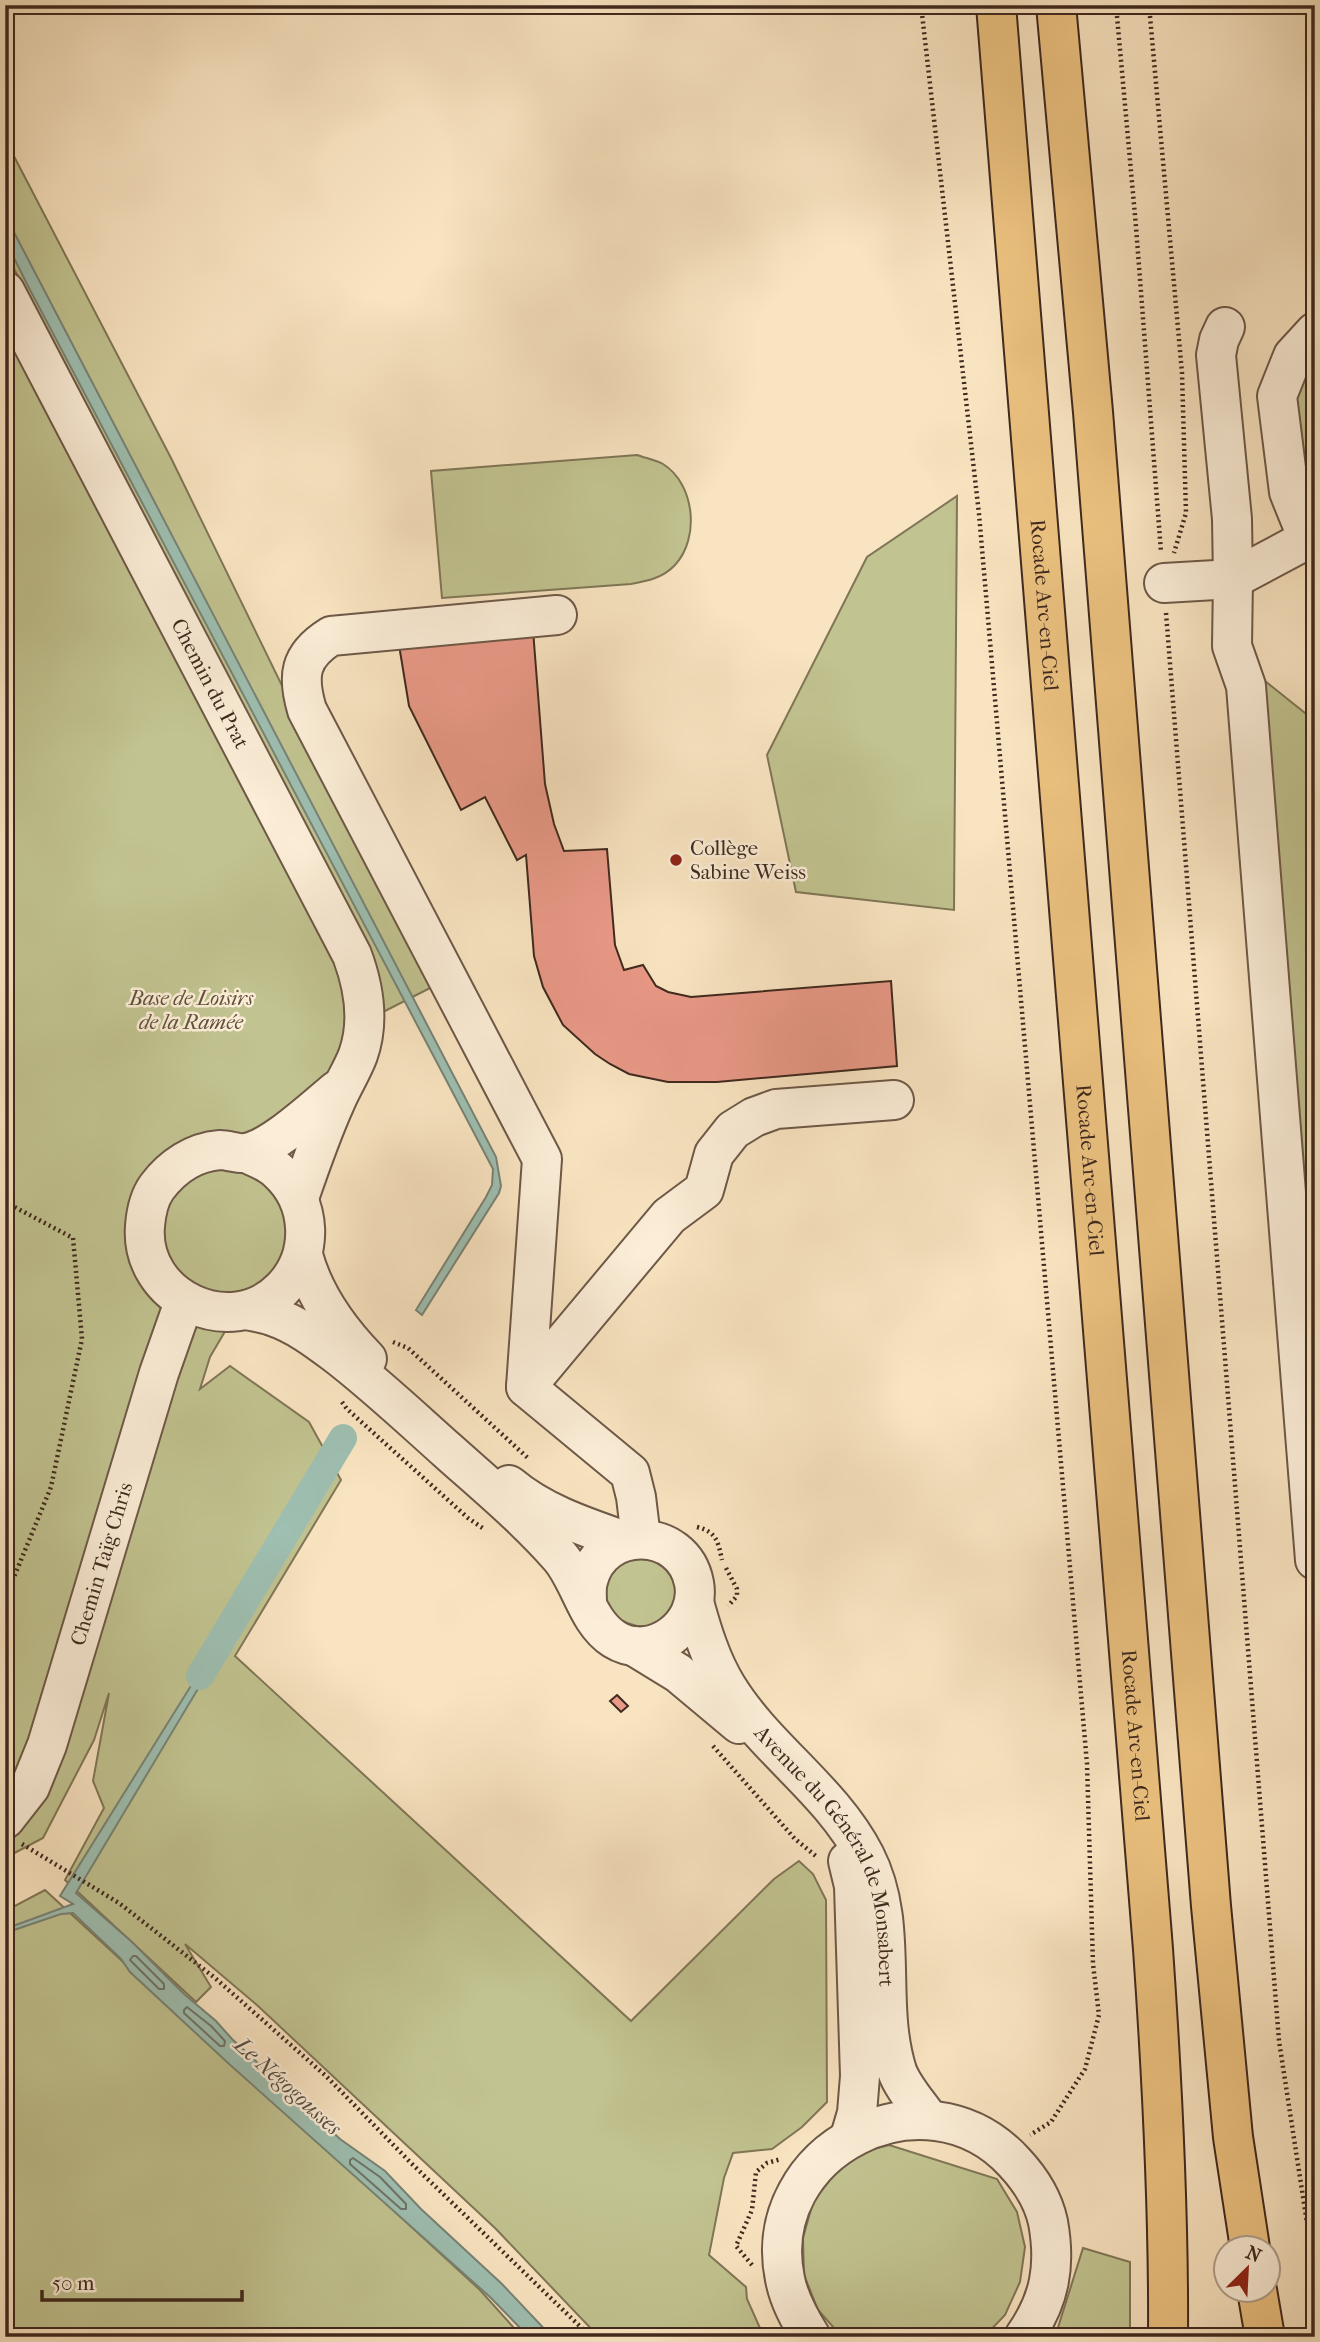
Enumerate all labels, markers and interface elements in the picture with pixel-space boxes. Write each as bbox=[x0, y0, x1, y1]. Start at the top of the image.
street label: Rocade Arc-en-Ciel bbox=[1026, 518, 1063, 692]
street label: Chemin du Prat bbox=[166, 615, 254, 753]
place label: Collège Sabine Weiss bbox=[690, 836, 806, 884]
marker: Collège Sabine Weiss bbox=[668, 852, 684, 868]
park label: Base de Loisirs de la Ramée bbox=[128, 986, 254, 1034]
street label: Rocade Arc-en-Ciel bbox=[1071, 1083, 1109, 1257]
street label: Chemin Taïg Chris bbox=[66, 1479, 137, 1649]
street label: Rocade Arc-en-Ciel bbox=[1117, 1648, 1155, 1822]
street label: Avenue du Général de Monsabert bbox=[749, 1720, 898, 1988]
water label: Le Négogousses bbox=[228, 2030, 348, 2142]
north arrow bbox=[1212, 2234, 1282, 2304]
text: N bbox=[1242, 2241, 1265, 2268]
scale bar bbox=[42, 2258, 242, 2302]
text: 50 m bbox=[52, 2271, 95, 2295]

